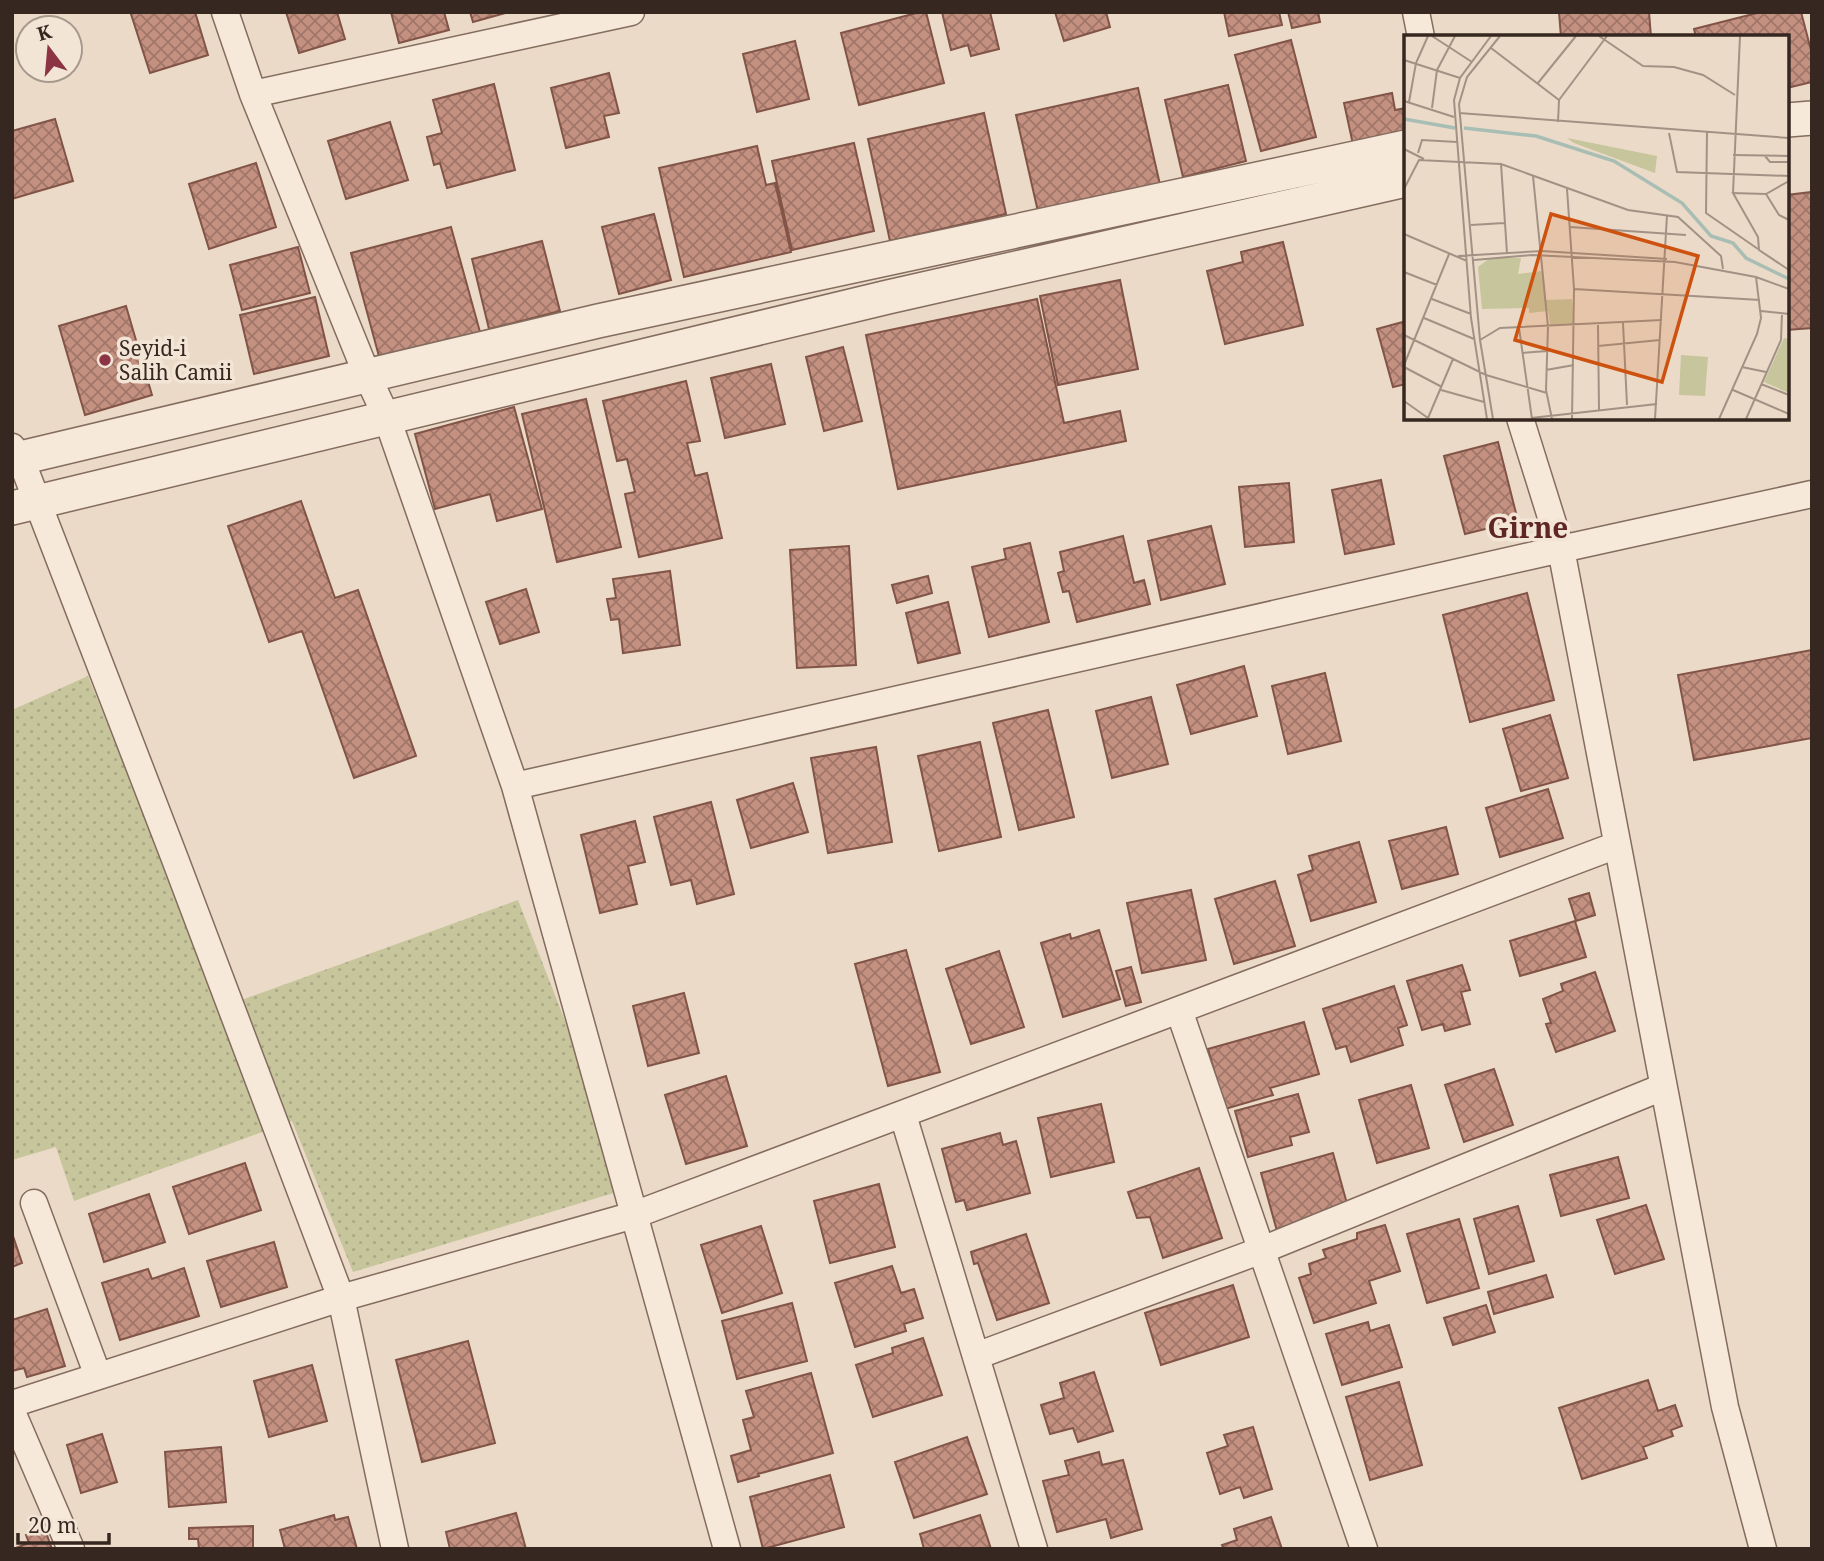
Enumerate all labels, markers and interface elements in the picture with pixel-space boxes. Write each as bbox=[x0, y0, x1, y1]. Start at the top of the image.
north arrow bbox=[14, 14, 84, 84]
text: K bbox=[34, 18, 55, 47]
inset map bbox=[1404, 35, 1789, 420]
place label: Seyid-i Salih Camii bbox=[119, 334, 233, 386]
marker: Seyid-i Salih Camii bbox=[97, 352, 113, 368]
district label: Girne bbox=[1488, 508, 1568, 546]
scale bar bbox=[18, 1502, 108, 1546]
text: 20 m bbox=[28, 1511, 77, 1539]

